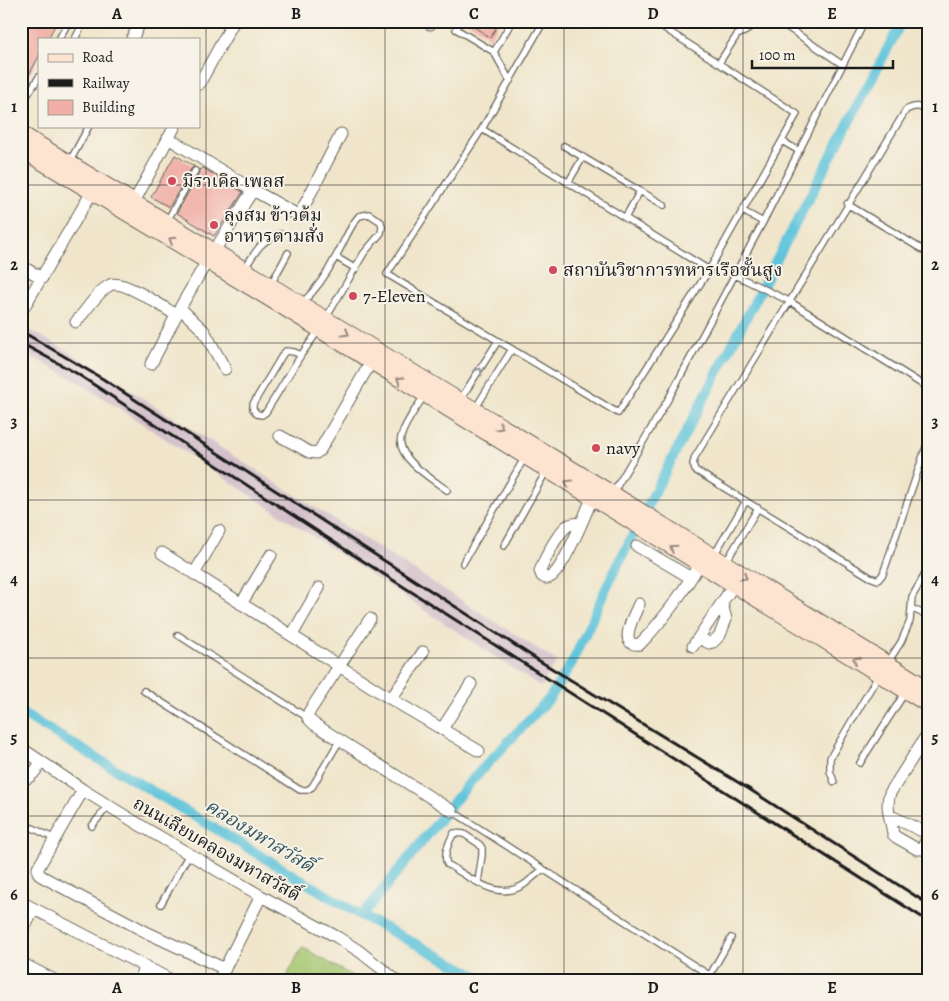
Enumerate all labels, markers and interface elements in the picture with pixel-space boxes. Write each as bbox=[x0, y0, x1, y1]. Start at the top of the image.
text: A bbox=[111, 3, 123, 25]
text: B bbox=[291, 3, 301, 25]
text: C bbox=[469, 3, 479, 25]
text: D bbox=[647, 3, 659, 25]
text: E bbox=[827, 3, 837, 25]
legend bbox=[38, 38, 200, 128]
scale bar bbox=[752, 38, 893, 70]
text: 100 m bbox=[759, 45, 796, 65]
text: Road bbox=[82, 47, 114, 67]
text: Railway bbox=[82, 73, 130, 93]
text: 1 bbox=[11, 96, 17, 118]
text: 1 bbox=[932, 96, 938, 118]
text: Building bbox=[82, 97, 135, 117]
place label: มิราเคิล เพลส bbox=[182, 169, 284, 193]
marker: มิราเคิล เพลส bbox=[166, 175, 178, 187]
place label: ลุงสม ข้าวต้ม อาหารตามสั่ง bbox=[224, 203, 325, 248]
marker: ลุงสม ข้าวต้ม อาหารตามสั่ง bbox=[208, 219, 220, 231]
one-way arrow bbox=[168, 236, 177, 246]
text: 2 bbox=[10, 254, 18, 276]
text: 2 bbox=[931, 254, 939, 276]
place label: สถาบันวิชาการทหารเรือชั้นสูง bbox=[563, 256, 782, 282]
marker: สถาบันวิชาการทหารเรือชั้นสูง bbox=[547, 264, 559, 276]
place label: 7-Eleven bbox=[363, 284, 426, 308]
marker: 7-Eleven bbox=[347, 290, 359, 302]
one-way arrow bbox=[341, 326, 350, 336]
one-way arrow bbox=[472, 368, 482, 377]
one-way arrow bbox=[396, 376, 405, 386]
text: 3 bbox=[11, 411, 18, 433]
text: 3 bbox=[932, 411, 939, 433]
one-way arrow bbox=[494, 420, 503, 430]
place label: navy bbox=[606, 436, 641, 460]
marker: navy bbox=[590, 442, 602, 454]
one-way arrow bbox=[564, 480, 573, 490]
one-way arrow bbox=[669, 545, 679, 554]
text: 4 bbox=[10, 569, 18, 591]
text: 4 bbox=[931, 569, 939, 591]
one-way arrow bbox=[739, 570, 748, 580]
one-way arrow bbox=[853, 657, 862, 667]
text: 5 bbox=[11, 727, 18, 749]
text: 5 bbox=[932, 727, 939, 749]
street label: ถนนเลียบคลองมหาสวัสดิ์ bbox=[129, 790, 307, 908]
water label: คลองมหาสวัสดิ์ bbox=[200, 792, 325, 882]
text: 6 bbox=[10, 884, 18, 906]
text: 6 bbox=[931, 884, 939, 906]
text: A bbox=[111, 977, 123, 999]
text: B bbox=[291, 977, 301, 999]
text: C bbox=[469, 977, 479, 999]
text: D bbox=[647, 977, 659, 999]
text: E bbox=[827, 977, 837, 999]

